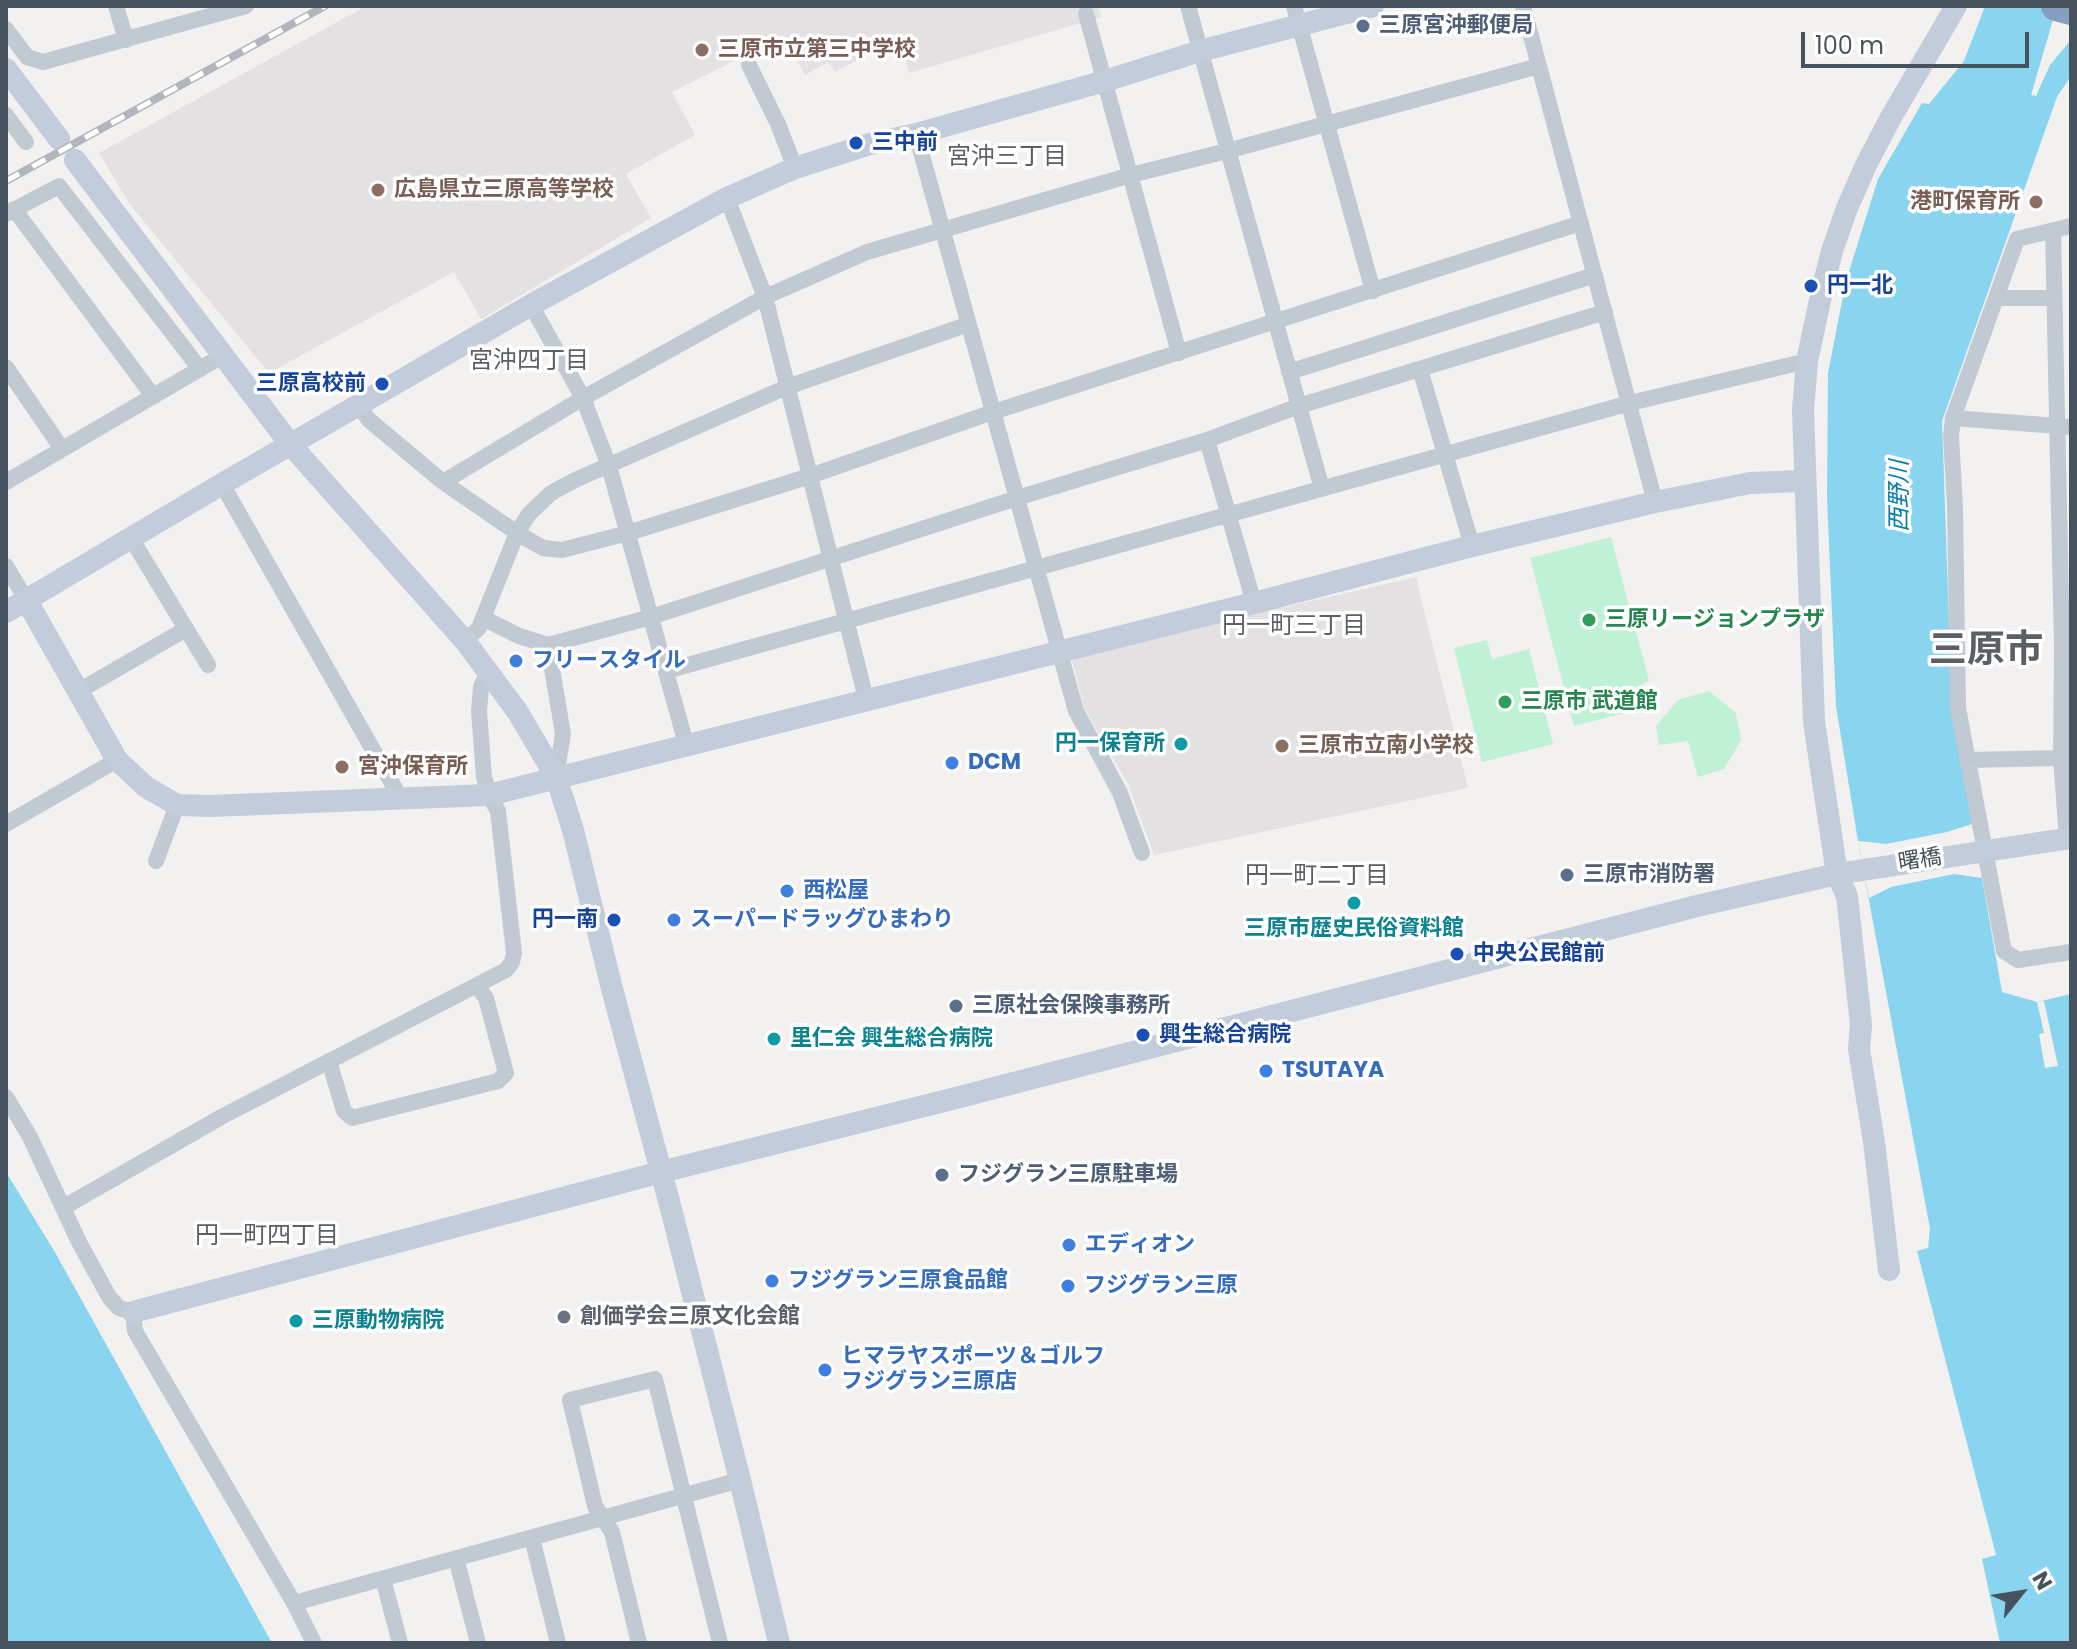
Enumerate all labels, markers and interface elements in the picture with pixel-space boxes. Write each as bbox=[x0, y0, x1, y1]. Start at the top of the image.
place label: 三原宮沖郵便局 bbox=[1379, 13, 1533, 39]
scale bar bbox=[1805, 16, 2033, 66]
marker: 三原宮沖郵便局 bbox=[1354, 17, 1372, 35]
text: 100 m bbox=[1815, 29, 1884, 62]
place label: 三原市立第三中学校 bbox=[718, 37, 916, 63]
marker: 三原市立第三中学校 bbox=[693, 41, 711, 59]
place label: 三中前 bbox=[872, 130, 938, 156]
marker: 三中前 bbox=[847, 134, 865, 152]
district label: 宮沖三丁目 bbox=[947, 144, 1067, 172]
place label: 広島県立三原高等学校 bbox=[394, 177, 614, 203]
marker: 広島県立三原高等学校 bbox=[369, 181, 387, 199]
place label: 港町保育所 bbox=[1910, 189, 2020, 215]
marker: 港町保育所 bbox=[2027, 193, 2045, 211]
place label: 円一北 bbox=[1827, 273, 1893, 299]
marker: 円一北 bbox=[1802, 277, 1820, 295]
district label: 宮沖四丁目 bbox=[469, 348, 589, 376]
place label: 三原高校前 bbox=[256, 371, 366, 397]
marker: 三原高校前 bbox=[373, 375, 391, 393]
water label: 西野川 bbox=[1887, 460, 1915, 532]
place label: 三原リージョンプラザ bbox=[1605, 607, 1825, 633]
marker: 三原リージョンプラザ bbox=[1580, 611, 1598, 629]
district label: 円一町三丁目 bbox=[1222, 613, 1366, 641]
district label: 三原市 bbox=[1929, 629, 2043, 675]
place label: フリースタイル bbox=[532, 648, 686, 674]
marker: フリースタイル bbox=[507, 652, 525, 670]
place label: 三原市 武道館 bbox=[1521, 689, 1658, 715]
marker: 三原市 武道館 bbox=[1496, 693, 1514, 711]
place label: 円一保育所 bbox=[1055, 731, 1165, 757]
place label: 三原市立南小学校 bbox=[1298, 733, 1474, 759]
marker: 円一保育所 bbox=[1172, 735, 1190, 753]
marker: 三原市立南小学校 bbox=[1273, 737, 1291, 755]
place label: DCM bbox=[968, 750, 1021, 776]
place label: 宮沖保育所 bbox=[358, 754, 468, 780]
marker: DCM bbox=[943, 754, 961, 772]
marker: 宮沖保育所 bbox=[333, 758, 351, 776]
street label: 曙橋 bbox=[1896, 845, 1944, 877]
place label: 三原市消防署 bbox=[1583, 862, 1715, 888]
district label: 円一町二丁目 bbox=[1245, 863, 1389, 891]
marker: 三原市消防署 bbox=[1558, 866, 1576, 884]
place label: 西松屋 bbox=[803, 878, 869, 904]
marker: 西松屋 bbox=[778, 882, 796, 900]
marker: 三原市歴史民俗資料館 bbox=[1345, 894, 1363, 912]
place label: 円一南 bbox=[532, 907, 598, 933]
place label: スーパードラッグひまわり bbox=[690, 907, 954, 933]
marker: 円一南 bbox=[605, 911, 623, 929]
marker: スーパードラッグひまわり bbox=[665, 911, 683, 929]
place label: 三原市歴史民俗資料館 bbox=[1244, 916, 1464, 942]
place label: 中央公民館前 bbox=[1473, 941, 1605, 967]
marker: 中央公民館前 bbox=[1448, 945, 1466, 963]
place label: 三原社会保険事務所 bbox=[972, 993, 1170, 1019]
marker: 三原社会保険事務所 bbox=[947, 997, 965, 1015]
place label: 興生総合病院 bbox=[1159, 1022, 1291, 1048]
place label: 里仁会 興生総合病院 bbox=[790, 1026, 993, 1052]
marker: 興生総合病院 bbox=[1134, 1026, 1152, 1044]
marker: 里仁会 興生総合病院 bbox=[765, 1030, 783, 1048]
place label: TSUTAYA bbox=[1282, 1058, 1384, 1084]
marker: TSUTAYA bbox=[1257, 1062, 1275, 1080]
place label: フジグラン三原駐車場 bbox=[958, 1162, 1178, 1188]
marker: フジグラン三原駐車場 bbox=[933, 1166, 951, 1184]
district label: 円一町四丁目 bbox=[195, 1223, 339, 1251]
place label: エディオン bbox=[1085, 1232, 1195, 1258]
marker: エディオン bbox=[1060, 1236, 1078, 1254]
place label: フジグラン三原食品館 bbox=[788, 1268, 1008, 1294]
marker: フジグラン三原食品館 bbox=[763, 1272, 781, 1290]
place label: フジグラン三原 bbox=[1084, 1273, 1238, 1299]
marker: フジグラン三原 bbox=[1059, 1277, 1077, 1295]
place label: 創価学会三原文化会館 bbox=[580, 1304, 800, 1330]
place label: 三原動物病院 bbox=[312, 1308, 444, 1334]
marker: 創価学会三原文化会館 bbox=[555, 1308, 573, 1326]
marker: 三原動物病院 bbox=[287, 1312, 305, 1330]
place label: ヒマラヤスポーツ＆ゴルフ フジグラン三原店 bbox=[841, 1344, 1105, 1396]
marker: ヒマラヤスポーツ＆ゴルフ フジグラン三原店 bbox=[816, 1361, 834, 1379]
north arrow bbox=[1981, 1553, 2061, 1633]
text: N bbox=[2025, 1566, 2060, 1596]

